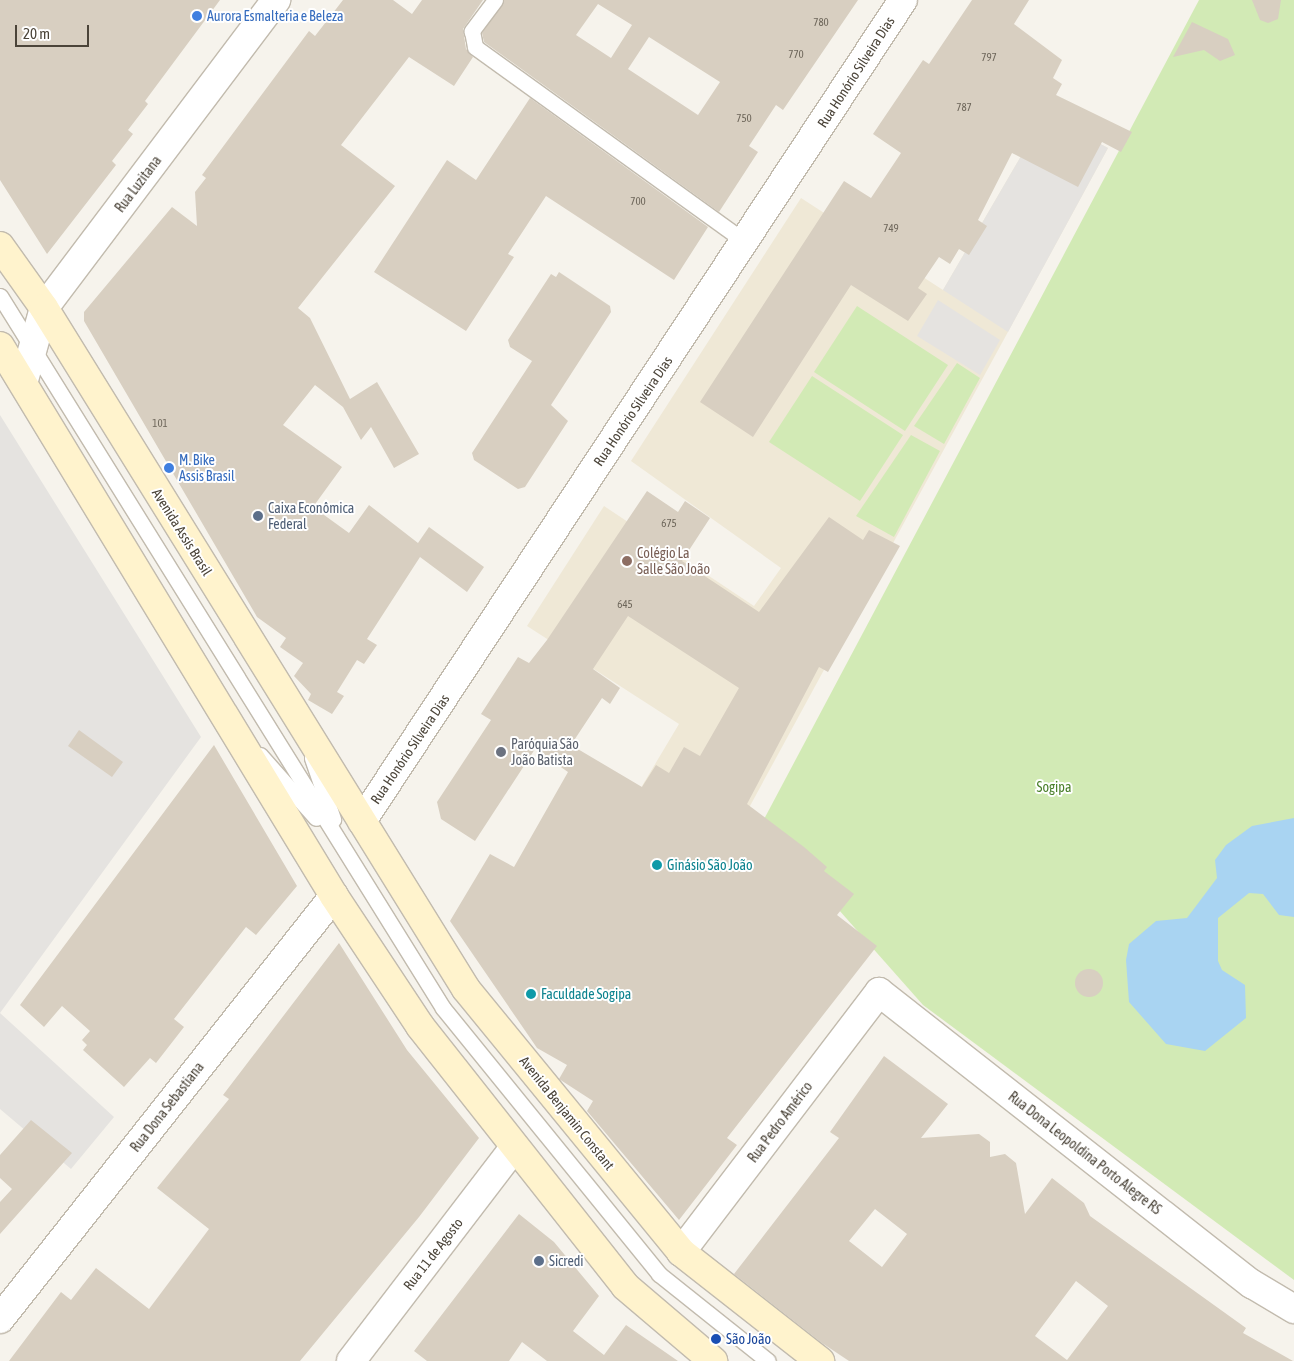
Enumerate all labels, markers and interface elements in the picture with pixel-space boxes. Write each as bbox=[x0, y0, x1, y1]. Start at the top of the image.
place label: Aurora Esmalteria e Beleza bbox=[207, 8, 344, 24]
marker: Aurora Esmalteria e Beleza bbox=[191, 10, 203, 22]
street label: Rua Honório Silveira Dias bbox=[814, 13, 898, 131]
scale bar bbox=[18, 15, 91, 47]
house number: 780 bbox=[813, 15, 829, 29]
text: 20 m bbox=[23, 25, 50, 42]
house number: 770 bbox=[788, 47, 804, 61]
house number: 797 bbox=[981, 50, 997, 64]
house number: 787 bbox=[956, 100, 972, 114]
house number: 750 bbox=[736, 111, 752, 125]
street label: Rua Luzitana bbox=[111, 152, 165, 216]
house number: 700 bbox=[630, 194, 646, 208]
house number: 749 bbox=[883, 221, 899, 235]
street label: Rua Honório Silveira Dias bbox=[590, 353, 676, 469]
house number: 101 bbox=[152, 416, 168, 430]
place label: M. Bike Assis Brasil bbox=[179, 452, 235, 484]
marker: M. Bike Assis Brasil bbox=[163, 462, 175, 474]
street label: Avenida Assis Brasil bbox=[148, 485, 216, 579]
place label: Caixa Econômica Federal bbox=[268, 500, 354, 532]
marker: Caixa Econômica Federal bbox=[252, 510, 264, 522]
house number: 675 bbox=[661, 516, 677, 530]
place label: Colégio La Salle São João bbox=[637, 545, 710, 578]
marker: Colégio La Salle São João bbox=[621, 555, 633, 567]
house number: 645 bbox=[617, 597, 633, 611]
street label: Rua Honório Silveira Dias bbox=[367, 691, 453, 807]
place label: Paróquia São João Batista bbox=[511, 736, 579, 769]
marker: Paróquia São João Batista bbox=[495, 746, 507, 758]
park label: Sogipa bbox=[1037, 779, 1071, 795]
place label: Ginásio São João bbox=[667, 857, 753, 873]
marker: Ginásio São João bbox=[651, 859, 663, 871]
place label: Faculdade Sogipa bbox=[541, 986, 631, 1002]
marker: Faculdade Sogipa bbox=[525, 988, 537, 1000]
street label: Avenida Benjamin Constant bbox=[516, 1053, 618, 1173]
street label: Rua Dona Sebastiana bbox=[127, 1059, 207, 1155]
street label: Rua Pedro Américo bbox=[744, 1078, 816, 1166]
street label: Rua Dona Leopoldina Porto Alegre RS bbox=[1005, 1088, 1165, 1218]
street label: Rua 11 de Agosto bbox=[400, 1215, 466, 1293]
place label: Sicredi bbox=[549, 1253, 584, 1269]
marker: Sicredi bbox=[533, 1255, 545, 1267]
place label: São João bbox=[726, 1331, 771, 1347]
marker: São João bbox=[710, 1333, 722, 1345]

